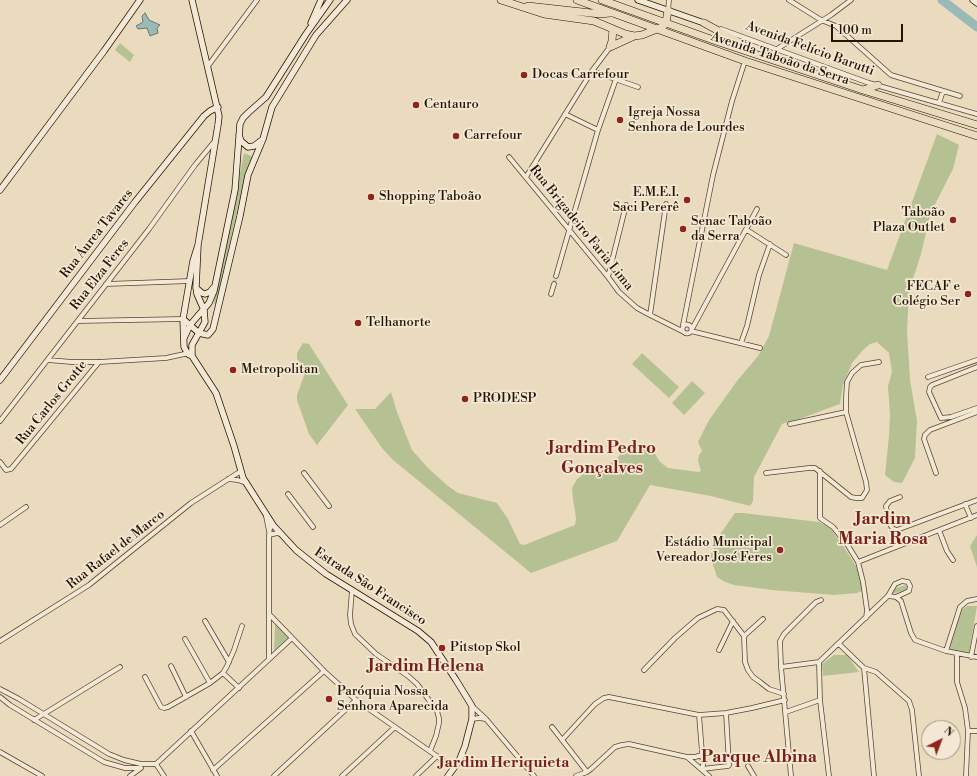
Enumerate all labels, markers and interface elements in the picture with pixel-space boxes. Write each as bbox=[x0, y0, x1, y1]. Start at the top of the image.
scale bar bbox=[833, 16, 905, 42]
street label: Avenida Felício Barutti bbox=[744, 18, 876, 80]
text: 100 m bbox=[838, 23, 872, 38]
street label: Avenida Taboão da Serra bbox=[709, 29, 851, 89]
place label: Docas Carrefour bbox=[532, 67, 629, 83]
marker: Docas Carrefour bbox=[519, 70, 529, 80]
place label: Centauro bbox=[424, 97, 479, 113]
marker: Centauro bbox=[411, 100, 421, 110]
place label: Igreja Nossa Senhora de Lourdes bbox=[628, 105, 745, 136]
marker: Igreja Nossa Senhora de Lourdes bbox=[615, 115, 625, 125]
place label: Carrefour bbox=[464, 128, 522, 144]
marker: Carrefour bbox=[451, 131, 461, 141]
street label: Rua Brigadeiro Faria Lima bbox=[526, 162, 636, 294]
place label: E.M.E.I. Saci Pererê bbox=[613, 185, 679, 216]
street label: Rua Áurea Tavares bbox=[57, 186, 137, 282]
place label: Shopping Taboão bbox=[379, 189, 482, 205]
marker: Shopping Taboão bbox=[366, 192, 376, 202]
marker: E.M.E.I. Saci Pererê bbox=[682, 195, 692, 205]
place label: Taboão Plaza Outlet bbox=[873, 205, 945, 236]
place label: Senac Taboão da Serra bbox=[691, 214, 772, 245]
marker: Taboão Plaza Outlet bbox=[948, 215, 958, 225]
marker: Senac Taboão da Serra bbox=[678, 224, 688, 234]
street label: Rua Elza Feres bbox=[67, 236, 133, 314]
place label: FECAF e Colégio Ser bbox=[893, 279, 960, 310]
marker: FECAF e Colégio Ser bbox=[963, 289, 973, 299]
place label: Telhanorte bbox=[366, 315, 431, 331]
marker: Telhanorte bbox=[353, 318, 363, 328]
street label: Rua Carlos Grotte bbox=[13, 358, 91, 448]
place label: Metropolitan bbox=[241, 362, 318, 378]
marker: Metropolitan bbox=[228, 365, 238, 375]
place label: PRODESP bbox=[473, 391, 536, 407]
marker: PRODESP bbox=[460, 394, 470, 404]
district label: Jardim Pedro Gonçalves bbox=[548, 439, 656, 479]
street label: Rua Rafael de Marco bbox=[64, 507, 168, 593]
district label: Jardim Maria Rosa bbox=[838, 510, 928, 550]
place label: Estádio Municipal Vereador José Feres bbox=[656, 535, 772, 566]
street label: Estrada São Francisco bbox=[311, 545, 429, 629]
marker: Estádio Municipal Vereador José Feres bbox=[775, 545, 785, 555]
place label: Pitstop Skol bbox=[450, 640, 521, 656]
marker: Pitstop Skol bbox=[437, 643, 447, 653]
district label: Jardim Helena bbox=[368, 657, 484, 677]
place label: Paróquia Nossa Senhora Aparecida bbox=[337, 684, 449, 715]
marker: Paróquia Nossa Senhora Aparecida bbox=[324, 694, 334, 704]
north arrow bbox=[921, 720, 961, 760]
text: N bbox=[940, 724, 956, 740]
district label: Parque Albina bbox=[701, 748, 817, 768]
district label: Jardim Heriquieta bbox=[439, 754, 569, 772]

